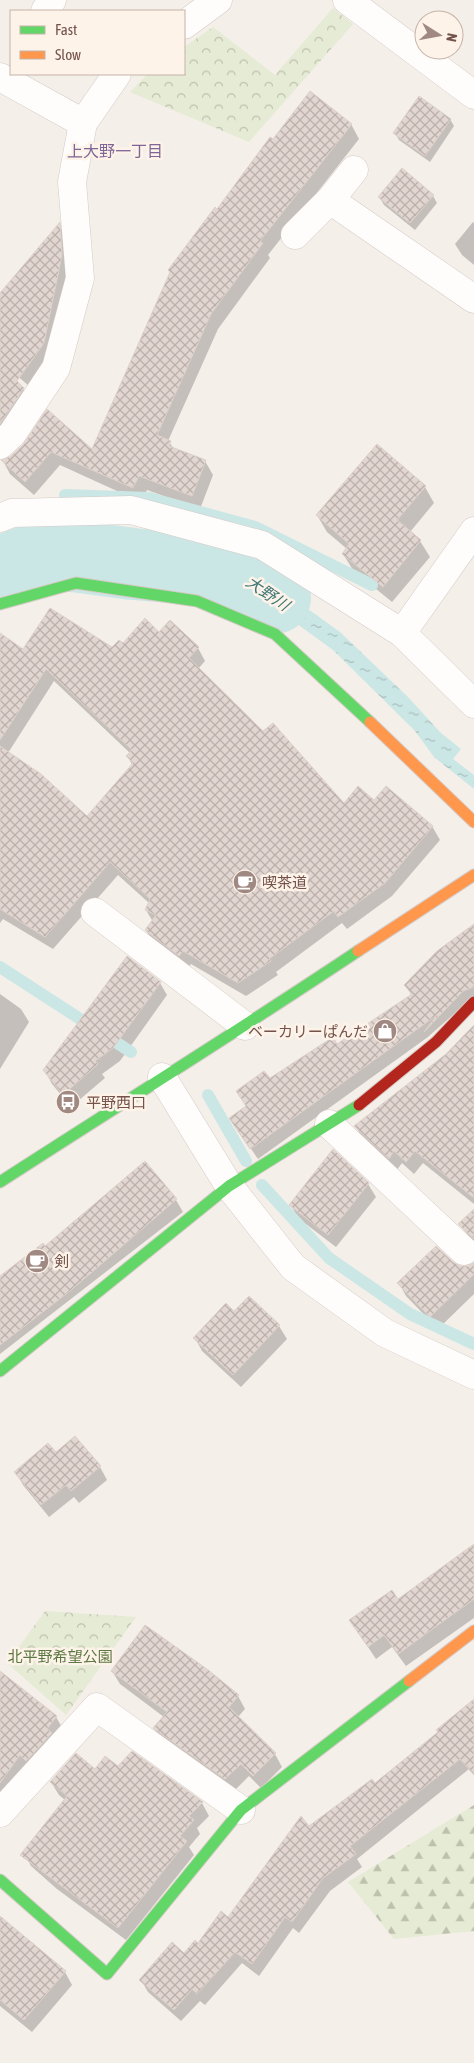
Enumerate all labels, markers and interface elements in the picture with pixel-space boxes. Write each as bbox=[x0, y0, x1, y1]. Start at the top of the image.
legend bbox=[10, 10, 185, 75]
north arrow bbox=[414, 10, 464, 60]
text: Fast bbox=[55, 21, 77, 38]
text: N bbox=[443, 32, 460, 43]
text: Slow bbox=[55, 46, 81, 63]
district label: 上大野一丁目 bbox=[67, 142, 163, 160]
water label: 大野川 bbox=[243, 572, 295, 615]
cafe icon: 喫茶道 bbox=[232, 869, 258, 895]
place label: 喫茶道 bbox=[262, 874, 307, 891]
shop icon: ベーカリーぱんだ bbox=[372, 1018, 398, 1044]
place label: ベーカリーぱんだ bbox=[248, 1023, 368, 1040]
bus stop icon: 平野西口 bbox=[55, 1089, 81, 1115]
place label: 平野西口 bbox=[86, 1094, 146, 1111]
cafe icon: 剣 bbox=[24, 1248, 50, 1274]
place label: 剣 bbox=[54, 1253, 69, 1270]
park label: 北平野希望公園 bbox=[7, 1648, 113, 1665]

